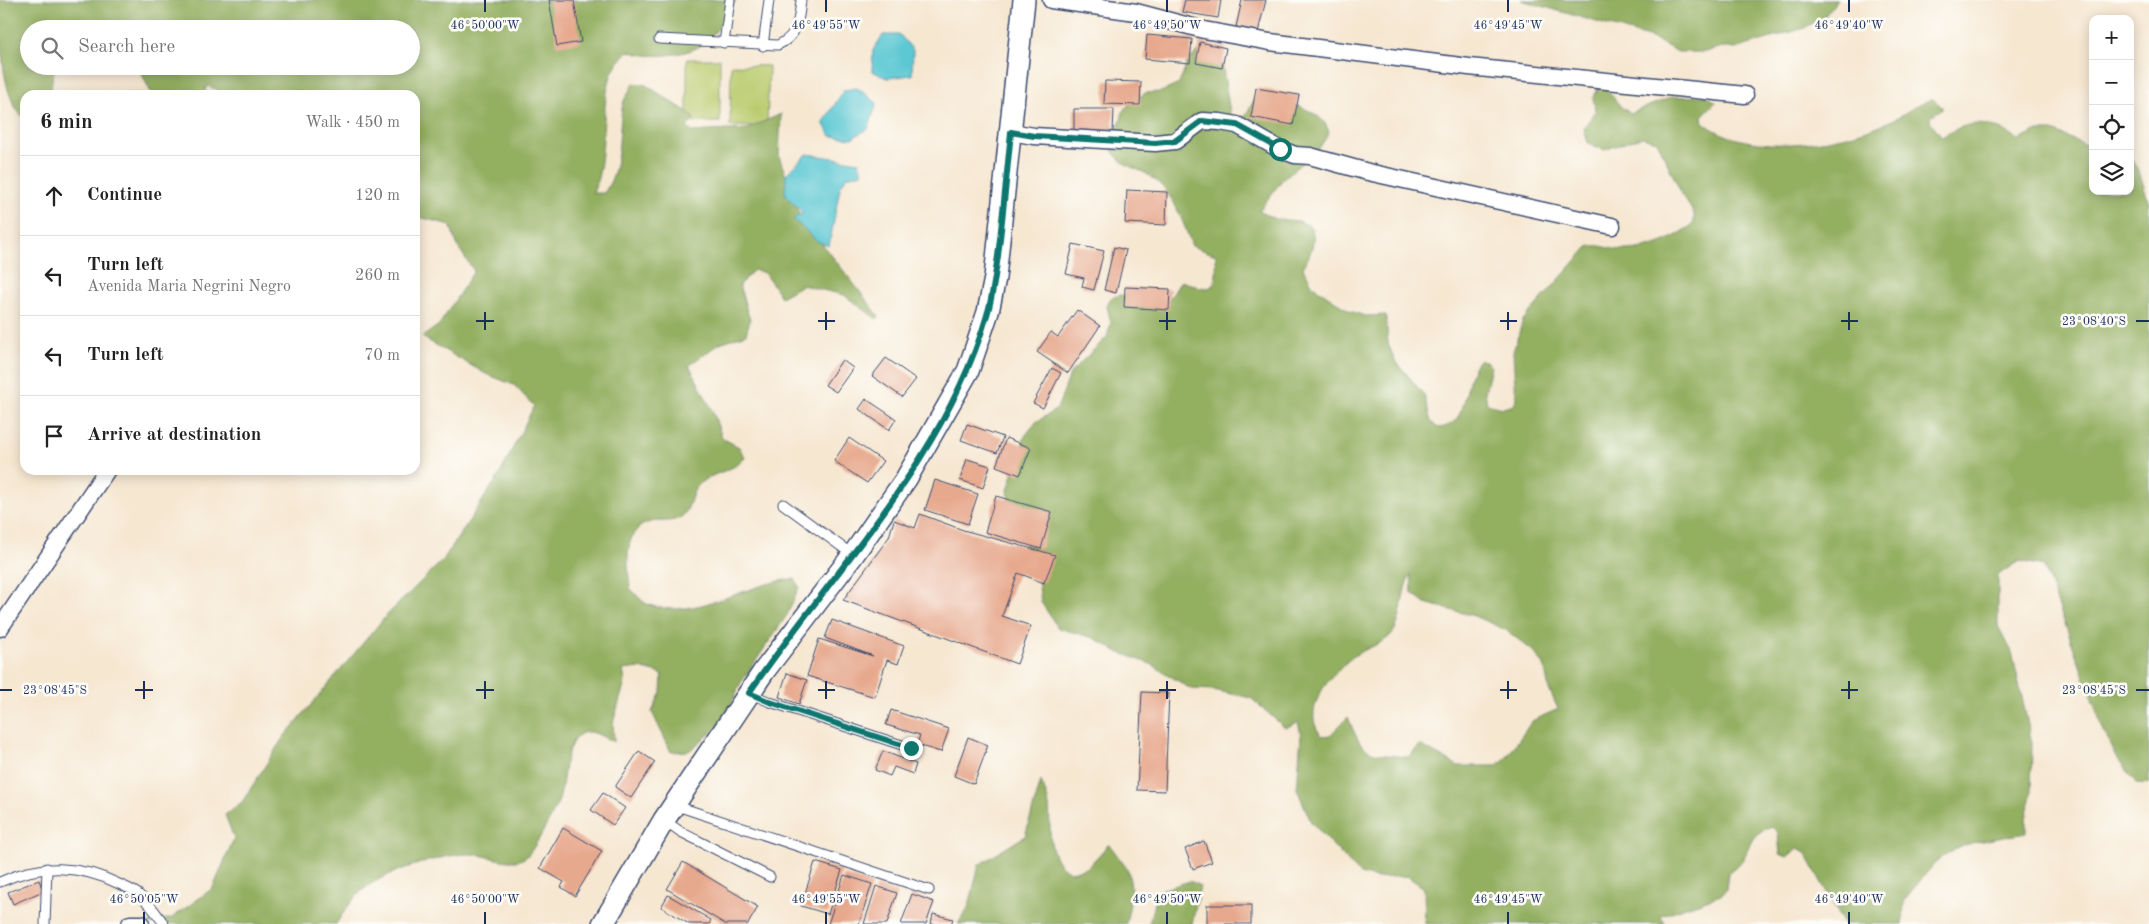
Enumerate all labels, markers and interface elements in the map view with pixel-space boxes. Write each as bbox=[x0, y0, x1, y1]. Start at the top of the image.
map controls bbox=[2089, 15, 2134, 195]
button: + bbox=[2089, 15, 2134, 60]
text: 46°50'00"W bbox=[450, 19, 520, 32]
text: 46°49'55"W bbox=[791, 19, 861, 32]
text: 46°49'50"W bbox=[1132, 19, 1202, 32]
text: 46°49'45"W bbox=[1473, 19, 1543, 32]
search box bbox=[20, 20, 420, 75]
text: 46°49'40"W bbox=[1814, 20, 1884, 32]
icon: search bbox=[38, 34, 66, 62]
text: Search here bbox=[78, 38, 175, 57]
button: − bbox=[2089, 60, 2134, 105]
button: locate bbox=[2089, 105, 2134, 150]
text: 6 min bbox=[40, 112, 93, 133]
text: Walk · 450 m bbox=[305, 115, 400, 131]
route start bbox=[1269, 138, 1292, 161]
button: layers bbox=[2089, 150, 2134, 195]
icon: ahead bbox=[40, 182, 68, 210]
text: Continue bbox=[87, 186, 162, 205]
text: 120 m bbox=[355, 188, 400, 204]
text: Turn left bbox=[87, 256, 164, 275]
icon: left bbox=[40, 262, 68, 290]
text: 260 m bbox=[355, 268, 400, 284]
text: Avenida Maria Negrini Negro bbox=[87, 279, 291, 295]
text: 23°08'40"S bbox=[2062, 316, 2126, 328]
icon: left bbox=[40, 342, 68, 370]
text: Turn left bbox=[87, 346, 164, 365]
text: 70 m bbox=[364, 348, 400, 364]
icon: arrive bbox=[40, 422, 68, 450]
text: Arrive at destination bbox=[87, 426, 261, 445]
text: 23°08'45"S bbox=[23, 684, 87, 697]
text: 23°08'45"S bbox=[2062, 684, 2126, 697]
route end bbox=[900, 737, 923, 760]
text: 46°50'05"W bbox=[109, 893, 179, 906]
text: 46°50'00"W bbox=[450, 893, 520, 906]
text: 46°49'55"W bbox=[791, 893, 861, 906]
text: 46°49'50"W bbox=[1132, 893, 1202, 906]
text: 46°49'45"W bbox=[1473, 893, 1543, 906]
text: 46°49'40"W bbox=[1814, 894, 1884, 906]

